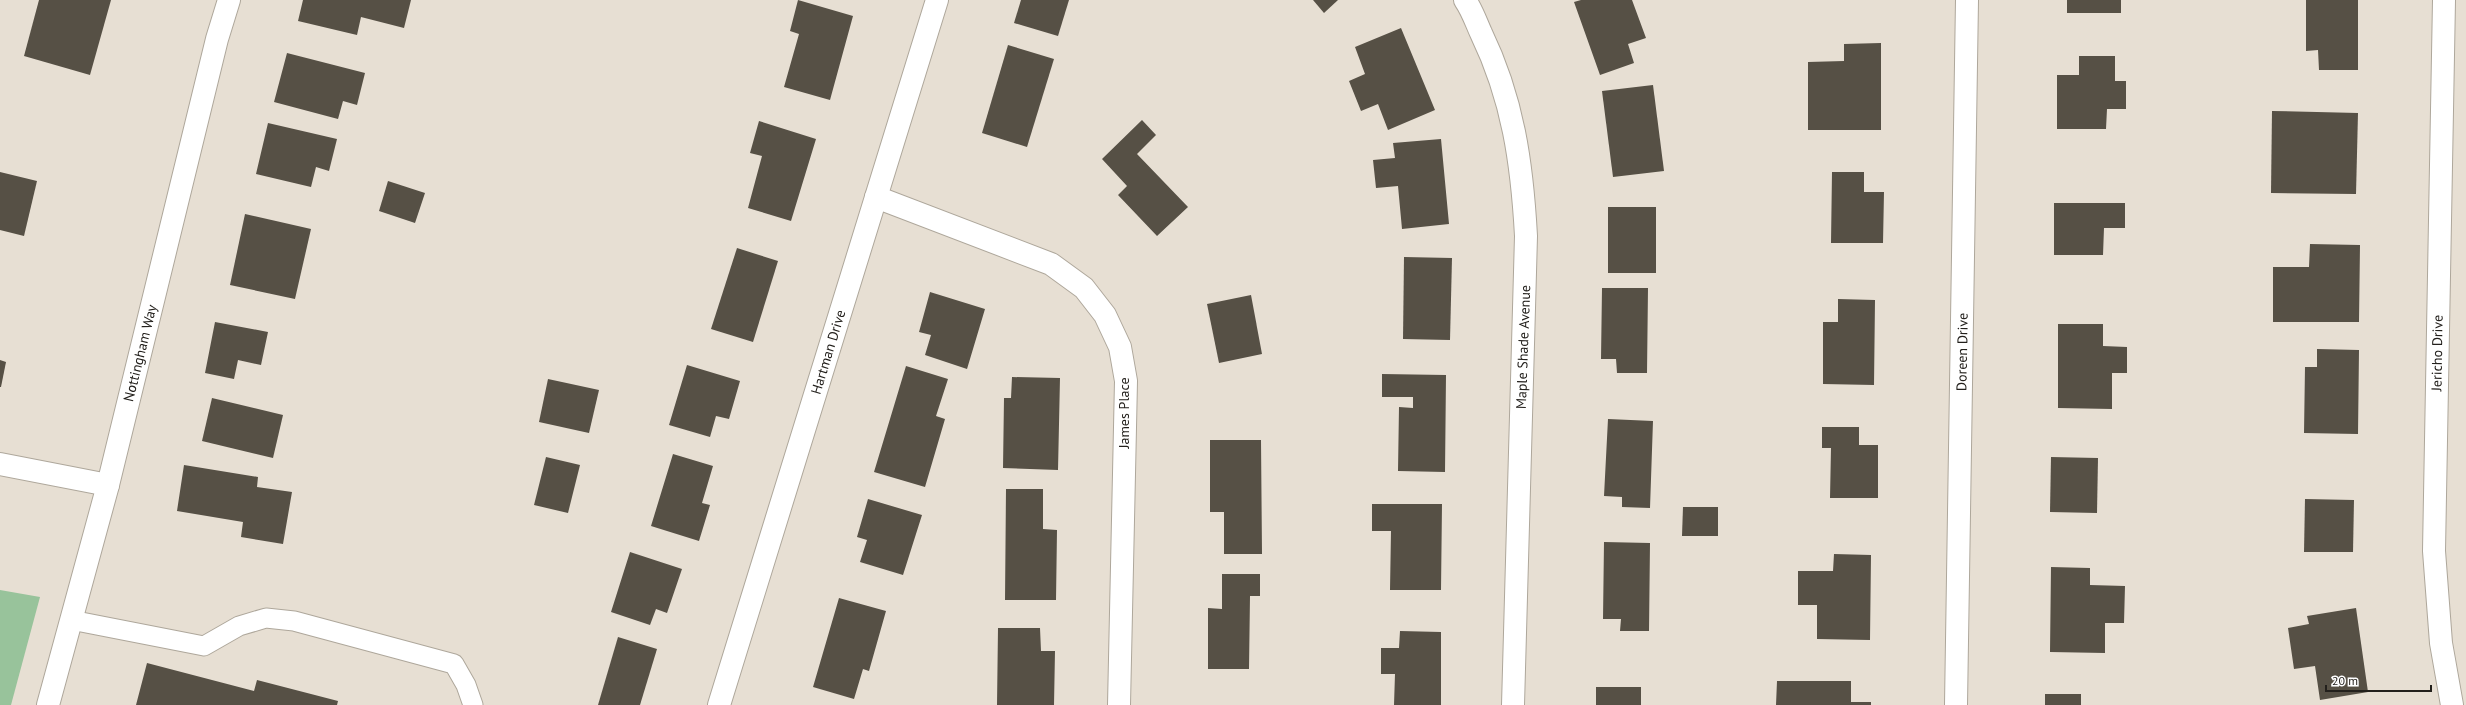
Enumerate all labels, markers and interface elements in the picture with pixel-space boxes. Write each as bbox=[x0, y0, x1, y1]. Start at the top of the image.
street label: Maple Shade Avenue bbox=[1512, 285, 1534, 409]
street label: Nottingham Way bbox=[119, 302, 161, 403]
street label: Hartman Drive bbox=[807, 308, 849, 396]
street label: Doreen Drive bbox=[1952, 313, 1972, 391]
street label: Jericho Drive bbox=[2427, 315, 2447, 392]
street label: James Place bbox=[1115, 377, 1133, 450]
scale bar bbox=[2326, 667, 2431, 693]
text: 20 m bbox=[2332, 673, 2358, 688]

